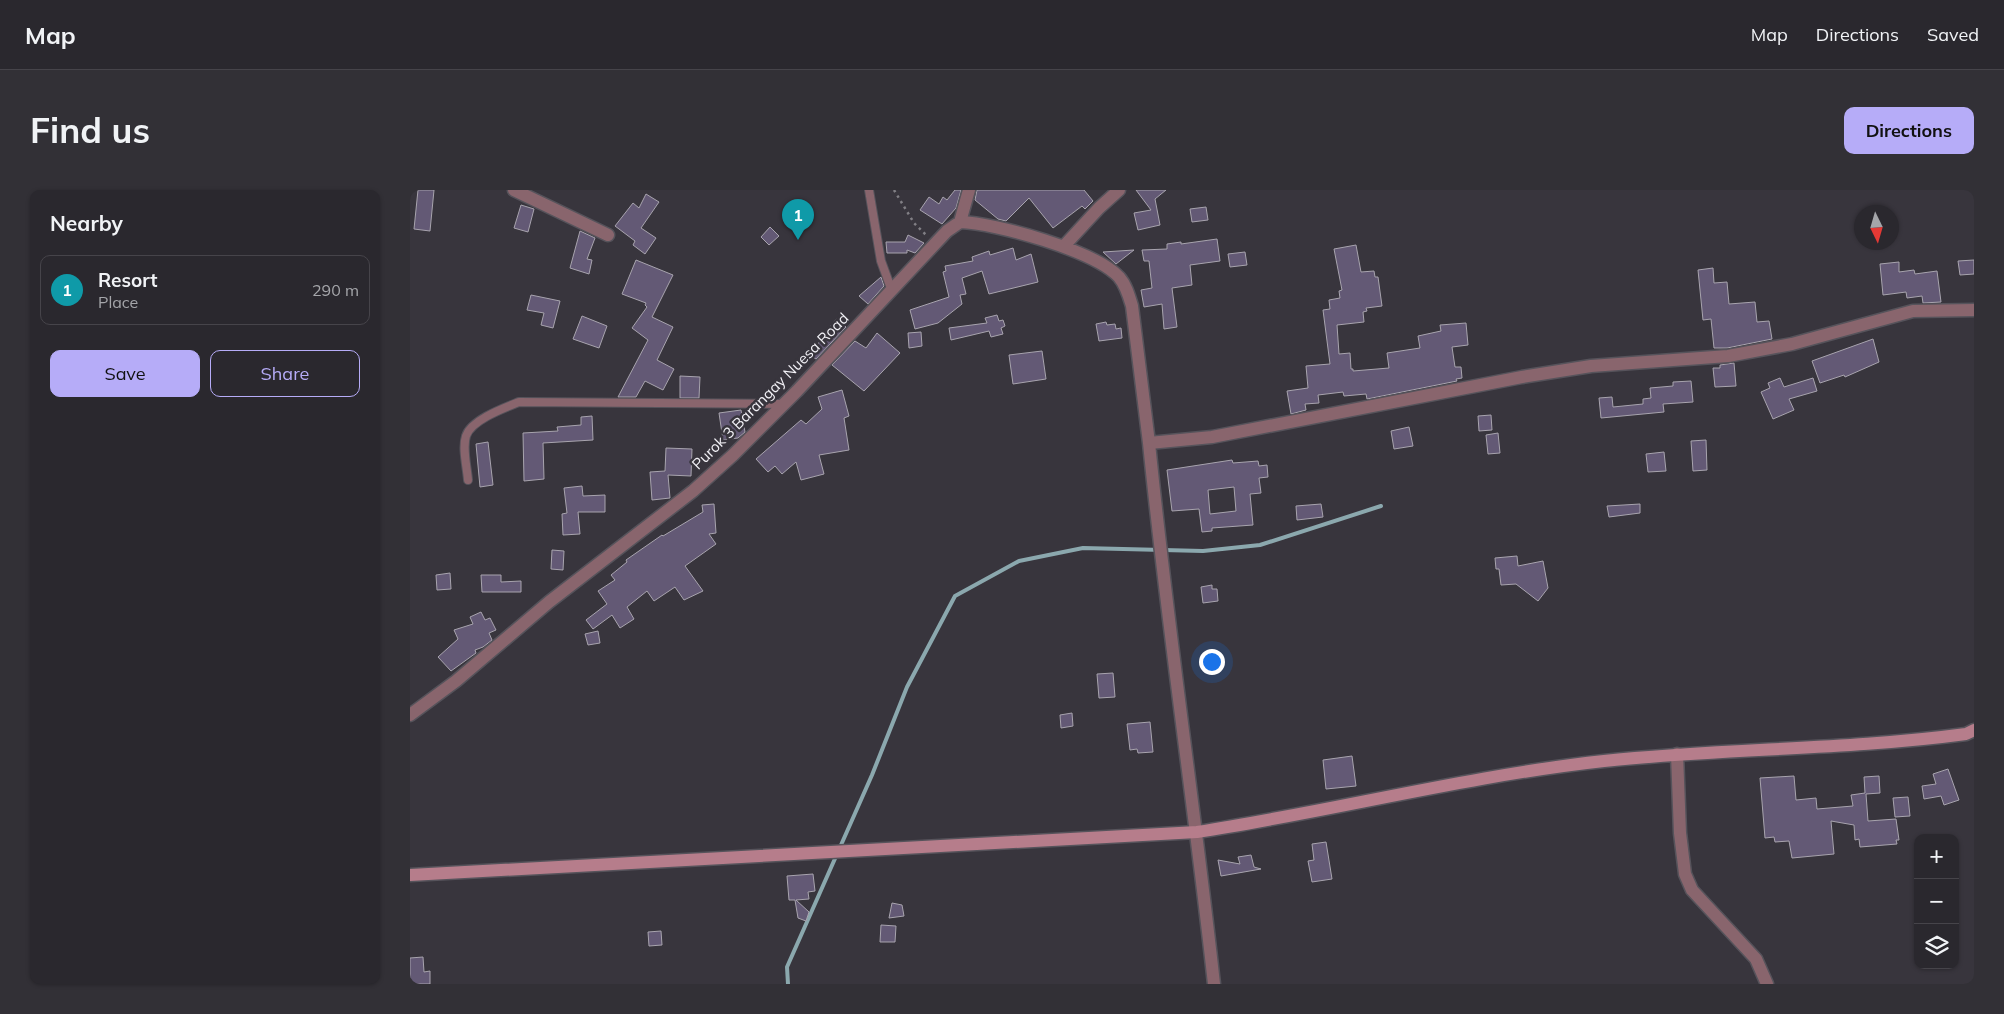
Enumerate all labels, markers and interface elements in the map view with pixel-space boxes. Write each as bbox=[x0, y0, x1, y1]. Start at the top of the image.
text: Map bbox=[25, 20, 76, 50]
text: Map bbox=[1751, 23, 1788, 46]
text: Directions bbox=[1816, 23, 1899, 46]
text: Saved bbox=[1927, 23, 1979, 46]
button: Directions bbox=[1844, 107, 1974, 154]
text: Find us bbox=[30, 108, 150, 152]
pin: 1 bbox=[782, 199, 814, 240]
north arrow bbox=[1854, 205, 1899, 250]
text: Nearby bbox=[50, 210, 123, 236]
text: Resort bbox=[98, 268, 157, 292]
text: 1 bbox=[62, 280, 72, 300]
text: 290 m bbox=[312, 280, 359, 300]
text: Place bbox=[98, 292, 138, 312]
street label: Purok 3 Barangay Nuesa Road bbox=[688, 309, 852, 473]
button: Save bbox=[50, 350, 200, 397]
button: Share bbox=[210, 350, 360, 397]
your location bbox=[1199, 649, 1225, 675]
map controls bbox=[1914, 834, 1959, 969]
button: + bbox=[1914, 834, 1959, 879]
button: − bbox=[1914, 879, 1959, 924]
button: layers bbox=[1914, 924, 1959, 969]

